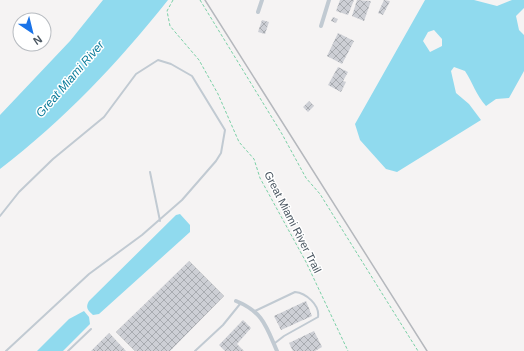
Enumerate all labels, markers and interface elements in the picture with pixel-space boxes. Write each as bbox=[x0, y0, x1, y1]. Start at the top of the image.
north arrow bbox=[12, 12, 52, 52]
text: N bbox=[31, 33, 44, 47]
water label: Great Miami River bbox=[33, 37, 108, 120]
street label: Great Miami River Trail bbox=[262, 169, 324, 275]

